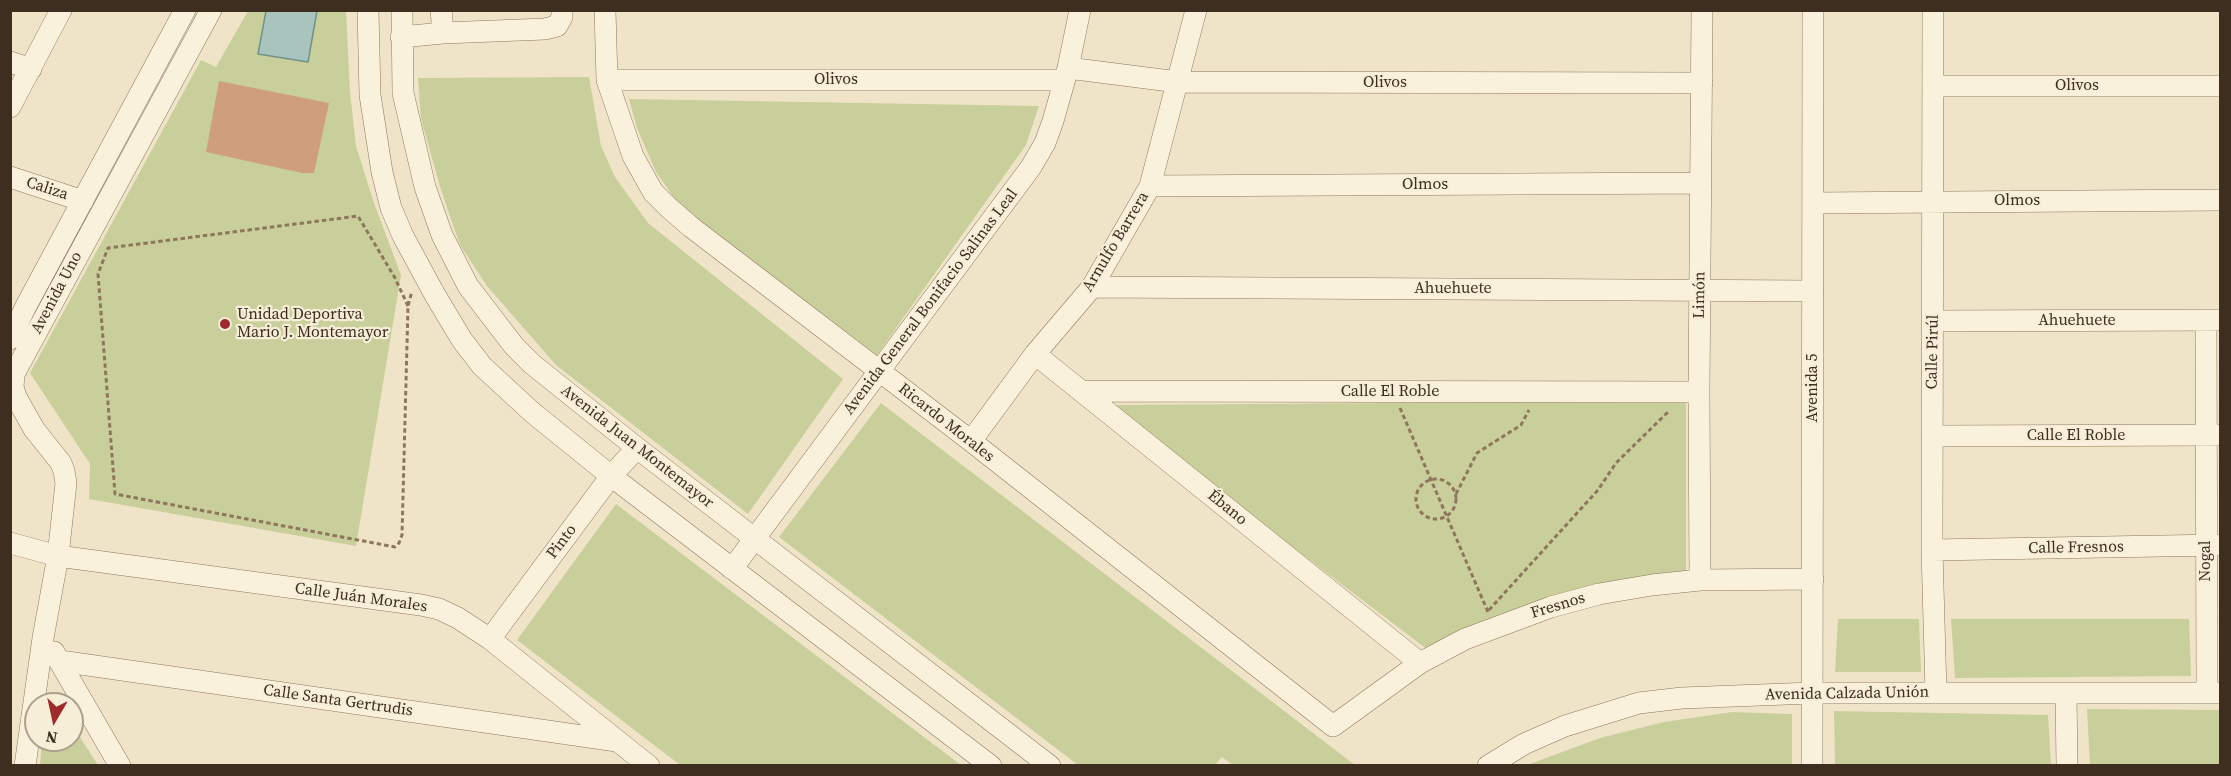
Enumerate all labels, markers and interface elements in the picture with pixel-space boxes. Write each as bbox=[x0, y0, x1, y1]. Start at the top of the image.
street label: Olivos bbox=[814, 70, 858, 90]
street label: Olivos bbox=[1363, 73, 1407, 93]
street label: Olivos bbox=[2055, 76, 2099, 96]
street label: Caliza bbox=[23, 173, 71, 205]
street label: Olmos bbox=[1402, 175, 1448, 195]
street label: Avenida General Bonifacio Salinas Leal bbox=[840, 185, 1022, 419]
street label: Arnulfo Barrera bbox=[1079, 188, 1153, 296]
street label: Olmos bbox=[1994, 191, 2040, 211]
street label: Avenida Uno bbox=[27, 249, 87, 337]
street label: Limón bbox=[1690, 271, 1710, 319]
street label: Ahuehuete bbox=[1414, 279, 1492, 299]
place label: Unidad Deportiva Mario J. Montemayor bbox=[237, 305, 389, 343]
street label: Ahuehuete bbox=[2038, 311, 2116, 331]
street label: Calle Pirúl bbox=[1923, 314, 1943, 390]
marker: Unidad Deportiva Mario J. Montemayor bbox=[218, 317, 232, 331]
street label: Avenida 5 bbox=[1803, 354, 1823, 422]
street label: Ricardo Morales bbox=[894, 379, 998, 467]
street label: Avenida Juan Montemayor bbox=[557, 381, 717, 513]
street label: Calle El Roble bbox=[1341, 382, 1439, 402]
street label: Calle El Roble bbox=[2027, 426, 2125, 446]
street label: Ébano bbox=[1203, 486, 1251, 530]
street label: Pinto bbox=[543, 521, 581, 563]
street label: Calle Fresnos bbox=[2028, 538, 2124, 558]
street label: Nogal bbox=[2196, 540, 2216, 582]
street label: Calle Juán Morales bbox=[294, 579, 428, 617]
street label: Fresnos bbox=[1528, 589, 1588, 623]
street label: Calle Santa Gertrudis bbox=[262, 681, 414, 721]
street label: Avenida Calzada Unión bbox=[1765, 683, 1929, 705]
north arrow bbox=[24, 692, 84, 752]
text: N bbox=[44, 726, 59, 750]

